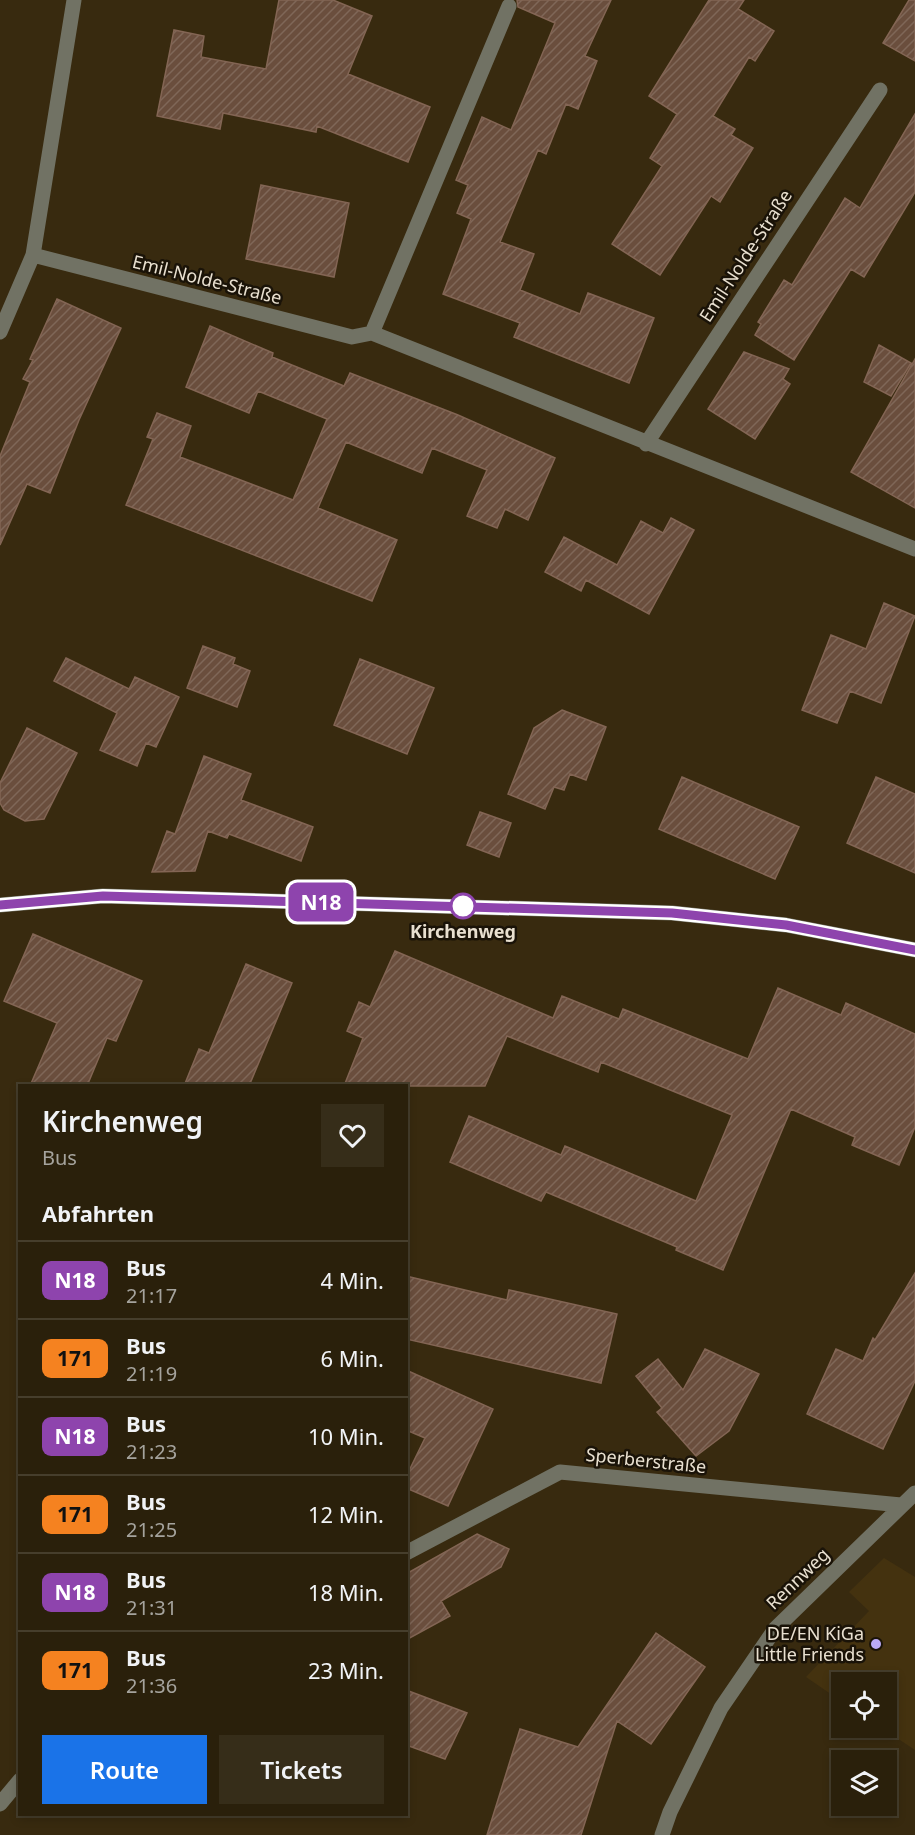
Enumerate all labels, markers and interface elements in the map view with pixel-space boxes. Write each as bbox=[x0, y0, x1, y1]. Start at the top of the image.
street label: Emil-Nolde-Straße bbox=[693, 185, 797, 326]
street label: Emil-Nolde-Straße bbox=[130, 249, 284, 309]
line badge: N18 bbox=[286, 882, 356, 922]
text: N18 bbox=[300, 888, 342, 916]
marker: Kirchenweg bbox=[450, 893, 476, 919]
place label: Kirchenweg bbox=[410, 919, 516, 943]
text: Kirchenweg bbox=[42, 1102, 203, 1140]
button: heart bbox=[321, 1104, 384, 1167]
text: Bus bbox=[42, 1144, 77, 1171]
text: Abfahrten bbox=[42, 1198, 154, 1228]
text: Bus bbox=[126, 1252, 166, 1282]
text: 4 Min. bbox=[321, 1265, 384, 1295]
text: N18 bbox=[54, 1266, 96, 1294]
text: 21:17 bbox=[126, 1282, 177, 1309]
text: Bus bbox=[126, 1330, 166, 1360]
text: 6 Min. bbox=[321, 1343, 384, 1373]
text: 171 bbox=[57, 1344, 93, 1372]
text: 21:19 bbox=[126, 1360, 177, 1387]
text: Bus bbox=[126, 1408, 166, 1438]
text: 10 Min. bbox=[308, 1421, 384, 1451]
text: N18 bbox=[54, 1422, 96, 1450]
text: 21:23 bbox=[126, 1438, 177, 1465]
street label: Sperberstraße bbox=[585, 1442, 708, 1478]
text: Bus bbox=[126, 1486, 166, 1516]
text: 12 Min. bbox=[308, 1499, 384, 1529]
text: 171 bbox=[57, 1500, 93, 1528]
text: 21:25 bbox=[126, 1516, 177, 1543]
street label: Rennweg bbox=[761, 1542, 834, 1614]
text: Bus bbox=[126, 1564, 166, 1594]
text: 18 Min. bbox=[308, 1577, 384, 1607]
text: N18 bbox=[54, 1578, 96, 1606]
text: 21:31 bbox=[126, 1594, 177, 1621]
place label: DE/EN KiGa Little Friends bbox=[755, 1621, 864, 1666]
marker: DE/EN KiGa Little Friends bbox=[869, 1637, 883, 1651]
text: Bus bbox=[126, 1642, 166, 1672]
text: 23 Min. bbox=[308, 1655, 384, 1685]
text: 171 bbox=[57, 1656, 93, 1684]
text: 21:36 bbox=[126, 1672, 177, 1699]
map controls bbox=[831, 1672, 897, 1816]
button: locate bbox=[831, 1672, 897, 1738]
button: Route bbox=[42, 1735, 207, 1804]
button: Tickets bbox=[219, 1735, 384, 1804]
button: layers bbox=[831, 1750, 897, 1816]

